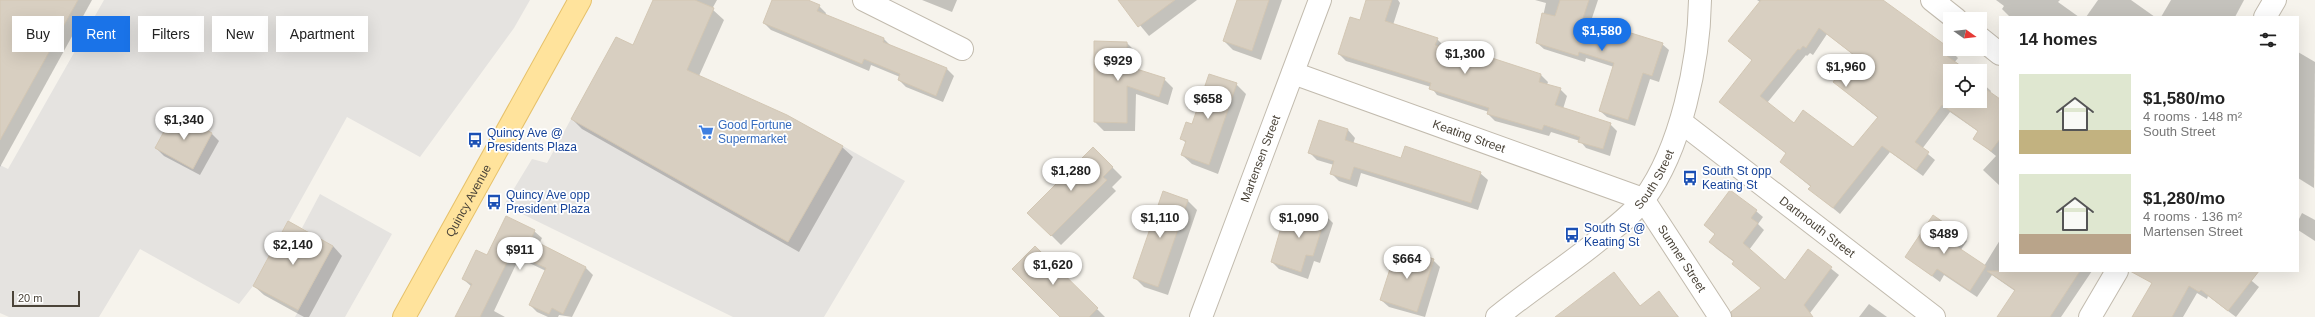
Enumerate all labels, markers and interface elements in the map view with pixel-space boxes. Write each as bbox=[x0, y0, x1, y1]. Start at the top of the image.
north arrow bbox=[1943, 12, 1987, 56]
map controls bbox=[1943, 12, 1987, 108]
chip: Buy bbox=[12, 16, 64, 52]
chip: Rent bbox=[72, 16, 130, 52]
chip: Filters bbox=[138, 16, 204, 52]
chip: New bbox=[212, 16, 268, 52]
chip: Apartment bbox=[276, 16, 368, 52]
pin: $1,580 bbox=[1569, 18, 1635, 52]
text: $1,580 bbox=[1582, 23, 1622, 38]
icon: filters bbox=[2257, 29, 2279, 51]
text: 14 homes bbox=[2019, 30, 2097, 49]
pin: $1,300 bbox=[1432, 41, 1498, 75]
text: $1,300 bbox=[1445, 46, 1485, 61]
pin: $929 bbox=[1094, 48, 1142, 82]
text: $929 bbox=[1104, 53, 1132, 68]
pin: $1,960 bbox=[1813, 54, 1879, 88]
text: $1,960 bbox=[1826, 59, 1866, 74]
button: locate bbox=[1943, 64, 1987, 108]
pin: $658 bbox=[1184, 86, 1232, 120]
text: $1,580/mo bbox=[2143, 89, 2225, 108]
icon: home bbox=[2051, 90, 2099, 138]
text: $658 bbox=[1194, 91, 1222, 106]
pin: $1,340 bbox=[151, 107, 217, 141]
text: 4 rooms · 148 m² bbox=[2143, 109, 2242, 124]
text: $1,340 bbox=[164, 112, 204, 127]
street label: Martensen Street bbox=[1238, 113, 1283, 204]
street label: Keating Street bbox=[1431, 117, 1508, 156]
place label: Good Fortune Supermarket bbox=[718, 118, 792, 146]
supermarket icon: Good Fortune Supermarket bbox=[697, 123, 715, 141]
text: South Street bbox=[2143, 124, 2215, 139]
place label: Quincy Ave @ Presidents Plaza bbox=[487, 126, 577, 154]
bus stop icon: Quincy Ave @ Presidents Plaza bbox=[466, 131, 484, 149]
street label: South Street bbox=[1632, 147, 1677, 212]
pin: $1,280 bbox=[1038, 158, 1104, 192]
street label: Quincy Avenue bbox=[443, 162, 494, 239]
text: $1,280 bbox=[1051, 163, 1091, 178]
place label: South St opp Keating St bbox=[1702, 164, 1772, 192]
bus stop icon: South St opp Keating St bbox=[1681, 169, 1699, 187]
place label: Quincy Ave opp President Plaza bbox=[506, 188, 590, 216]
text: $1,280/mo bbox=[2143, 189, 2225, 208]
icon: home bbox=[2051, 190, 2099, 238]
bus stop icon: Quincy Ave opp President Plaza bbox=[485, 193, 503, 211]
street label: Dartmouth Street bbox=[1777, 194, 1858, 261]
pin: $1,110 bbox=[1127, 205, 1193, 239]
pin: $1,090 bbox=[1266, 205, 1332, 239]
text: 4 rooms · 136 m² bbox=[2143, 209, 2242, 224]
text: $1,110 bbox=[1140, 210, 1180, 225]
text: $1,090 bbox=[1279, 210, 1319, 225]
place label: South St @ Keating St bbox=[1584, 221, 1646, 249]
pin: $489 bbox=[1920, 221, 1968, 255]
street label: Sumner Street bbox=[1655, 222, 1709, 295]
text: Martensen Street bbox=[2143, 224, 2243, 239]
bus stop icon: South St @ Keating St bbox=[1563, 226, 1581, 244]
text: $489 bbox=[1930, 226, 1958, 241]
pin: $2,140 bbox=[260, 232, 326, 266]
text: $2,140 bbox=[273, 237, 313, 252]
pin: $911 bbox=[496, 237, 544, 271]
text: $911 bbox=[506, 242, 534, 257]
pin: $664 bbox=[1383, 246, 1431, 280]
text: $664 bbox=[1393, 251, 1421, 266]
pin: $1,620 bbox=[1020, 252, 1086, 286]
text: $1,620 bbox=[1033, 257, 1073, 272]
scale bar bbox=[12, 289, 80, 308]
text: 20 m bbox=[18, 292, 42, 304]

